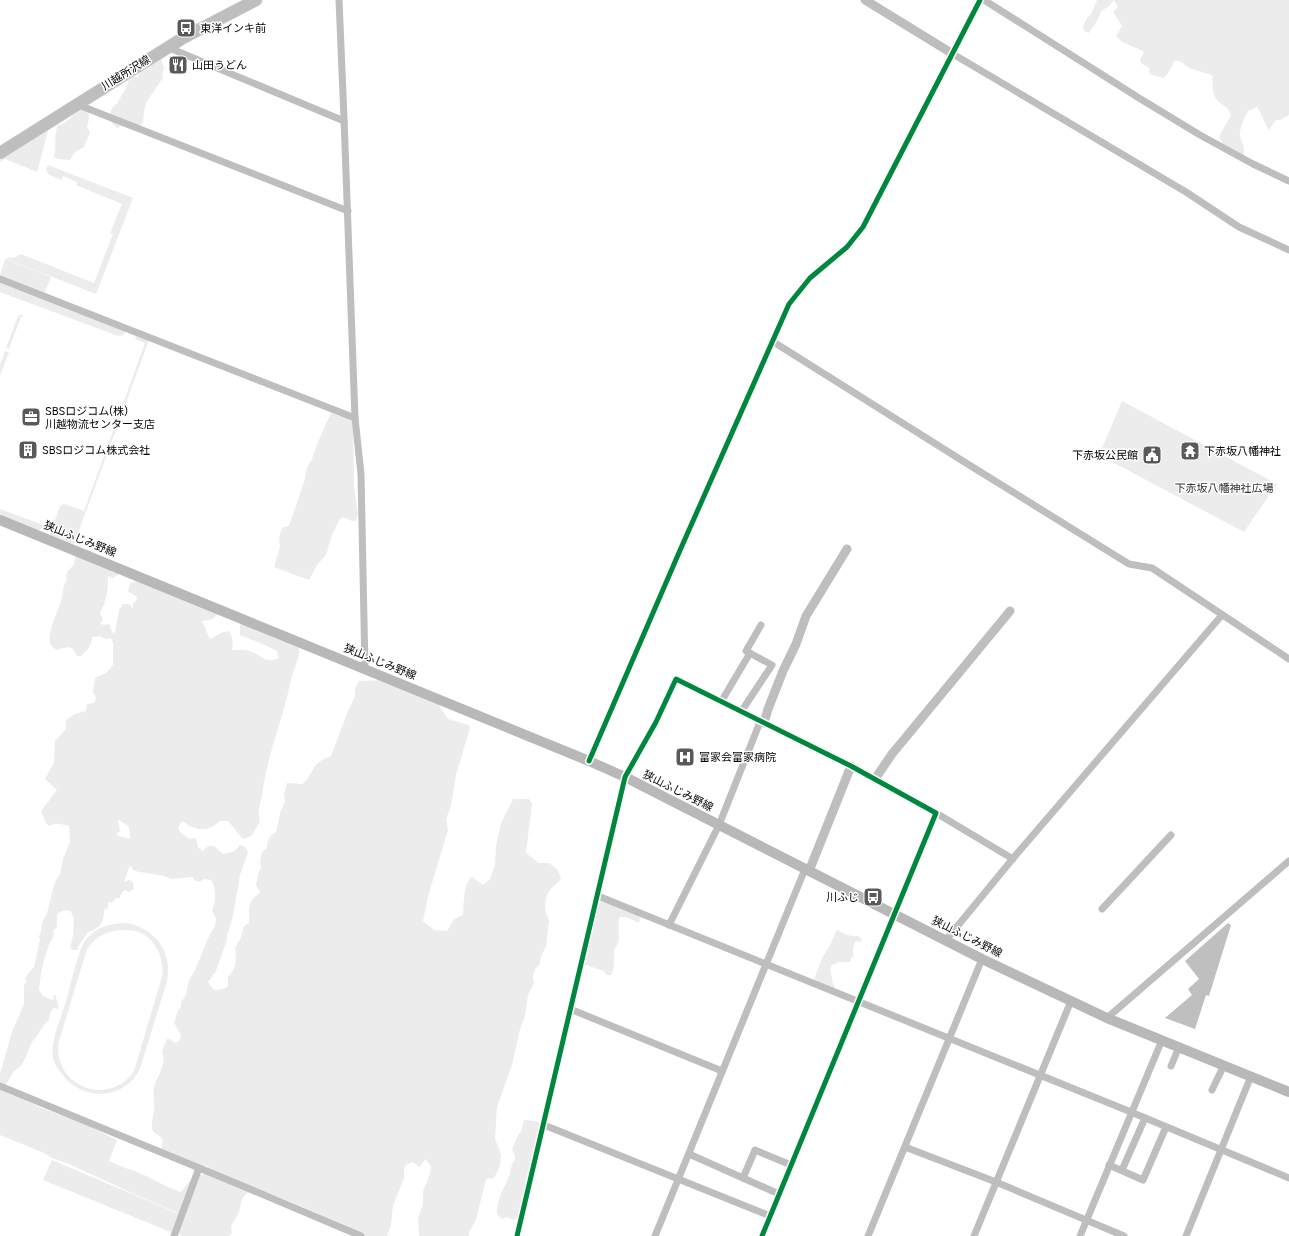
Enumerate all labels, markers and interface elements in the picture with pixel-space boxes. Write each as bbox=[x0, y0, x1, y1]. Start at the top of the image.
bus stop icon: 東洋インキ前 bbox=[175, 17, 197, 39]
place label: 東洋インキ前 bbox=[200, 22, 266, 35]
street label: 川越所沢線 bbox=[99, 53, 153, 93]
restaurant icon: 山田うどん bbox=[167, 54, 189, 76]
place label: 山田うどん bbox=[192, 59, 247, 72]
place label: SBSロジコム(株) 川越物流センター支店 bbox=[45, 405, 155, 431]
office icon: SBSロジコム(株) 川越物流センター支店 bbox=[20, 406, 42, 428]
building icon: SBSロジコム株式会社 bbox=[17, 439, 39, 461]
temple icon: 下赤坂八幡神社 bbox=[1179, 440, 1201, 462]
place label: SBSロジコム株式会社 bbox=[42, 444, 150, 457]
public building icon: 下赤坂公民館 bbox=[1141, 444, 1163, 466]
place label: 下赤坂八幡神社 bbox=[1204, 445, 1281, 458]
place label: 下赤坂公民館 bbox=[1072, 449, 1138, 462]
park label: 下赤坂八幡神社広場 bbox=[1175, 482, 1274, 495]
street label: 狭山ふじみ野線 bbox=[42, 519, 118, 559]
street label: 狭山ふじみ野線 bbox=[342, 642, 418, 682]
hospital icon: 富家会富家病院 bbox=[674, 746, 696, 768]
place label: 富家会富家病院 bbox=[699, 751, 776, 764]
street label: 狭山ふじみ野線 bbox=[641, 768, 715, 814]
bus stop icon: 川ふじ bbox=[862, 886, 884, 908]
place label: 川ふじ bbox=[826, 891, 859, 904]
street label: 狭山ふじみ野線 bbox=[930, 914, 1004, 960]

